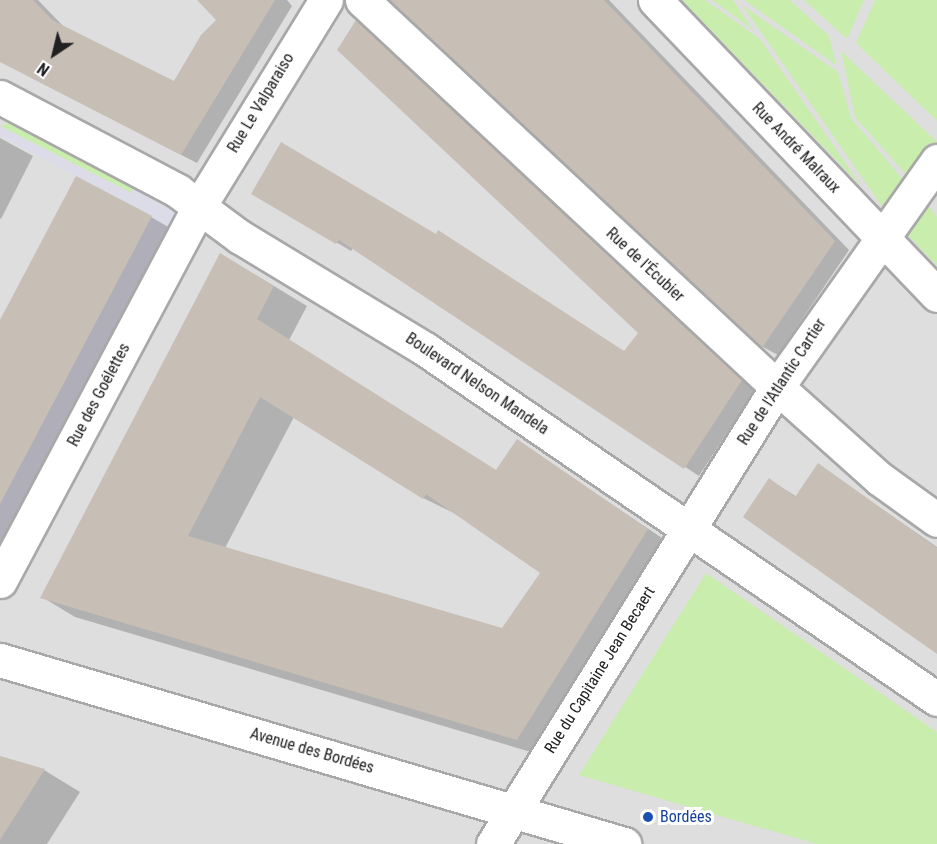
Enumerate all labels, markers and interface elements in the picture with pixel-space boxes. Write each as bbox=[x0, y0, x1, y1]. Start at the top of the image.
north arrow bbox=[24, 24, 84, 84]
street label: Rue Le Valparaiso bbox=[224, 50, 298, 156]
text: N bbox=[34, 59, 53, 80]
street label: Rue André Malraux bbox=[748, 99, 844, 197]
street label: Rue de l'Écubier bbox=[602, 224, 688, 306]
street label: Rue de l'Atlantic Cartier bbox=[734, 315, 830, 449]
street label: Boulevard Nelson Mandela bbox=[402, 329, 552, 439]
street label: Rue des Goélettes bbox=[64, 340, 134, 450]
street label: Rue du Capitaine Jean Becaert bbox=[541, 583, 659, 757]
street label: Avenue des Bordées bbox=[248, 724, 376, 778]
place label: Bordées bbox=[660, 807, 712, 827]
marker: Bordées bbox=[641, 810, 655, 824]

